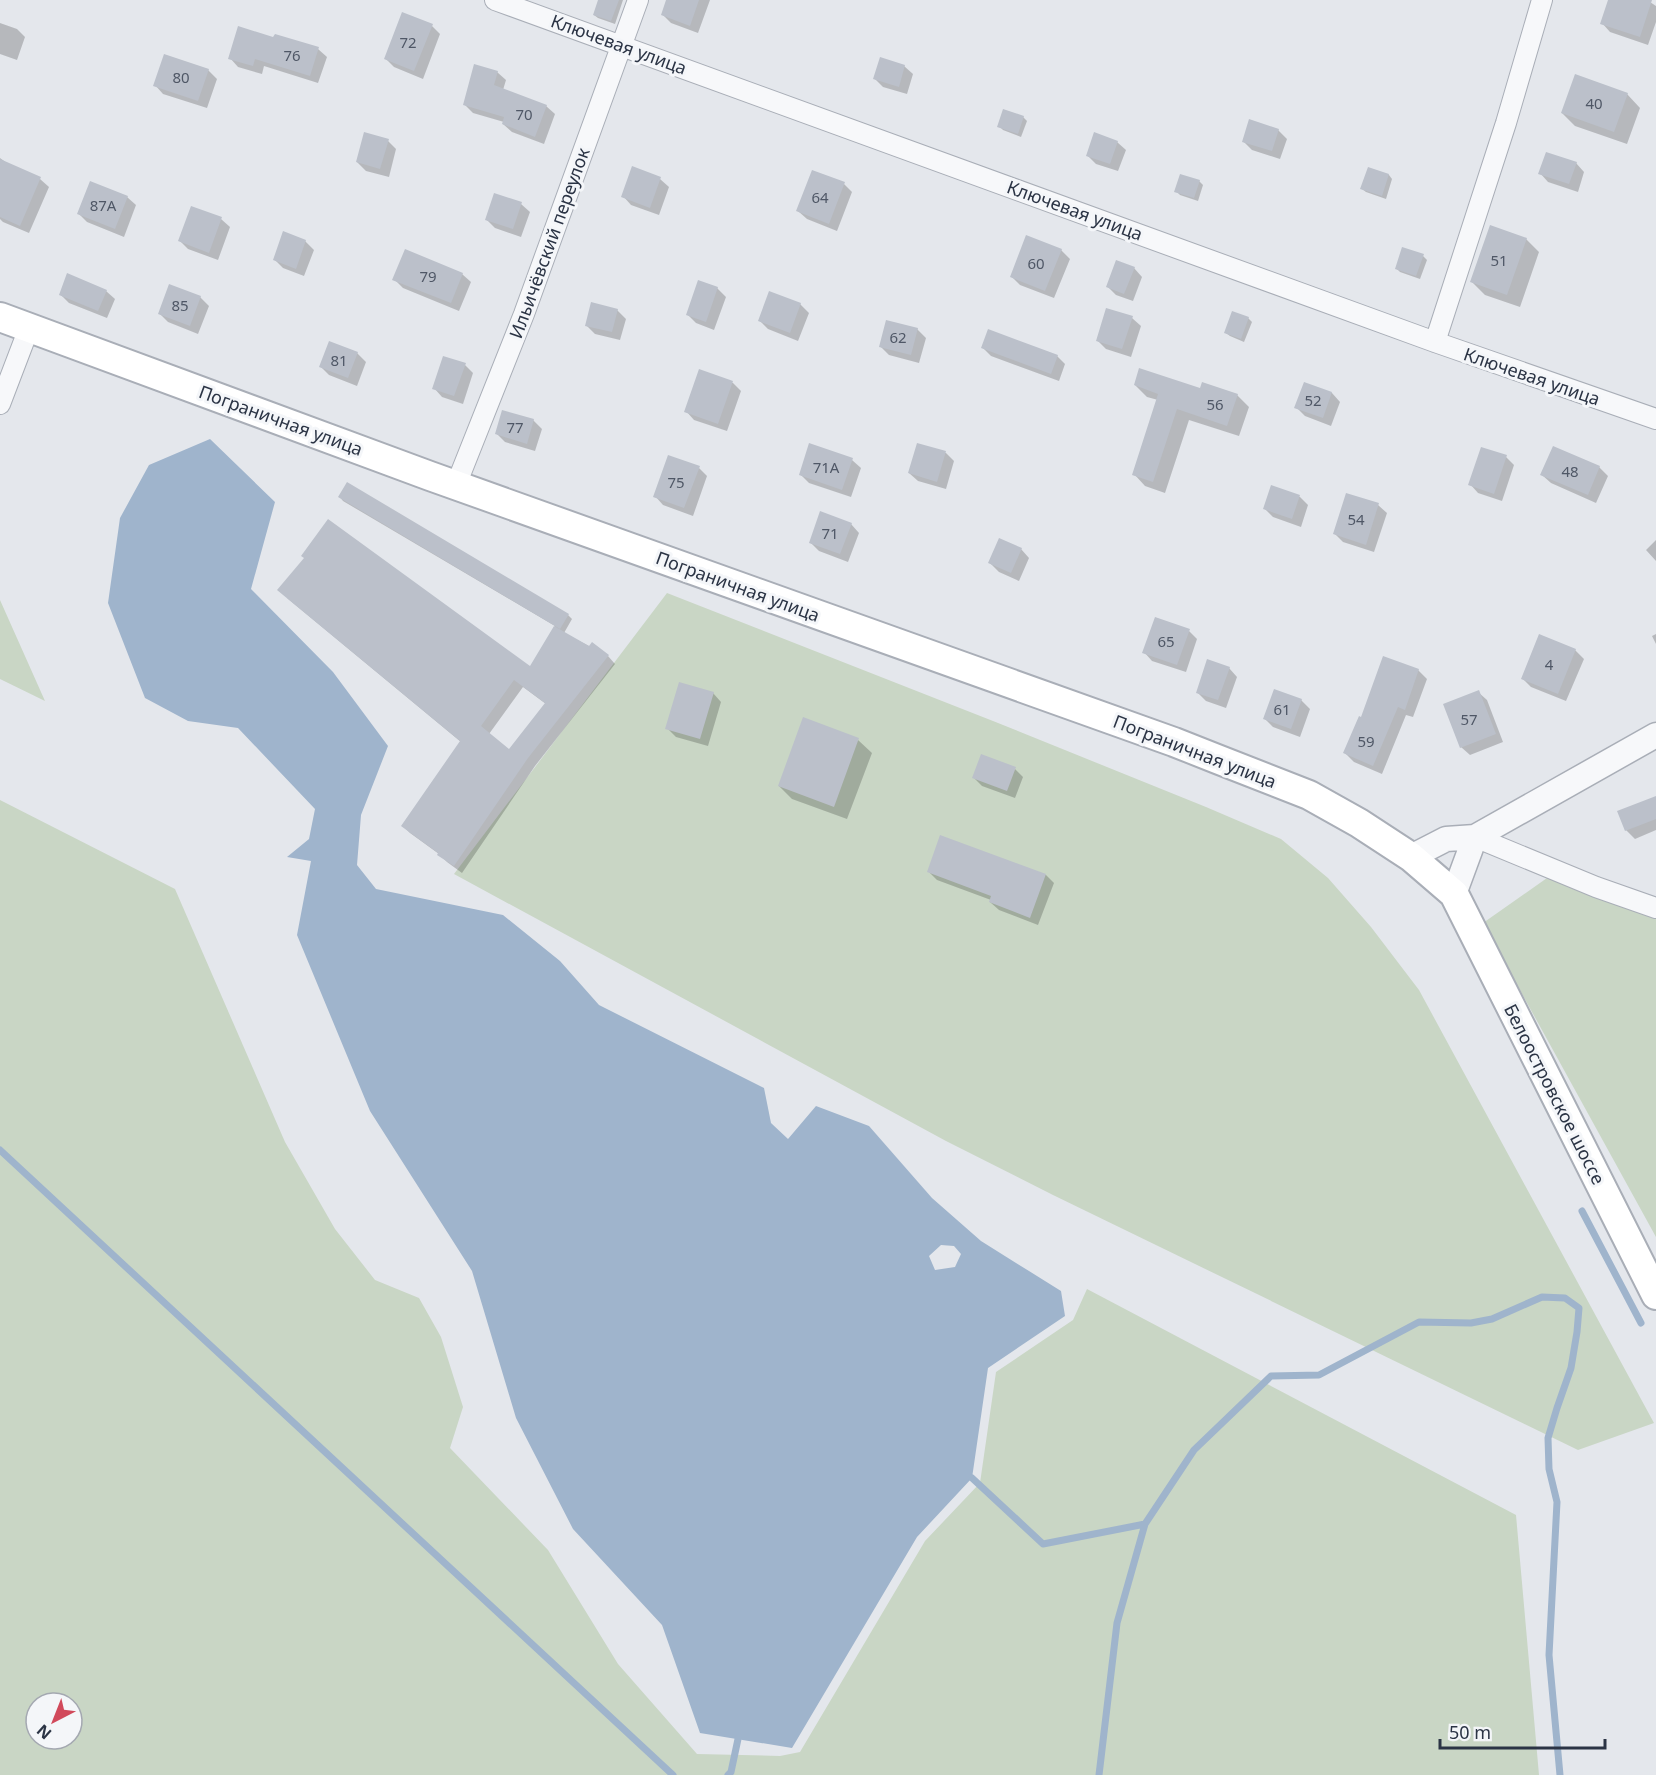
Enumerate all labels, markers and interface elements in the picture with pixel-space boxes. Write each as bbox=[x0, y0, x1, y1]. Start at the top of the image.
street label: Ключевая улица bbox=[548, 8, 690, 80]
house number: 72 bbox=[399, 32, 417, 52]
house number: 76 bbox=[283, 45, 301, 65]
house number: 80 bbox=[172, 67, 190, 87]
house number: 40 bbox=[1585, 93, 1603, 113]
house number: 70 bbox=[515, 104, 533, 124]
street label: Ильичёвский переулок bbox=[503, 144, 595, 342]
street label: Ключевая улица bbox=[1004, 174, 1146, 246]
house number: 64 bbox=[811, 187, 829, 207]
house number: 87А bbox=[90, 195, 117, 215]
house number: 51 bbox=[1490, 250, 1508, 270]
house number: 60 bbox=[1027, 253, 1045, 273]
house number: 79 bbox=[419, 266, 437, 286]
house number: 85 bbox=[171, 295, 189, 315]
house number: 62 bbox=[889, 327, 907, 347]
street label: Ключевая улица bbox=[1461, 341, 1603, 411]
house number: 81 bbox=[330, 350, 348, 370]
street label: Пограничная улица bbox=[196, 379, 366, 461]
house number: 52 bbox=[1304, 390, 1322, 410]
house number: 56 bbox=[1206, 394, 1224, 414]
house number: 77 bbox=[506, 417, 524, 437]
house number: 71А bbox=[813, 457, 840, 477]
house number: 48 bbox=[1561, 461, 1579, 481]
house number: 75 bbox=[667, 472, 685, 492]
house number: 54 bbox=[1347, 509, 1365, 529]
house number: 71 bbox=[821, 523, 839, 543]
street label: Пограничная улица bbox=[653, 545, 823, 627]
house number: 65 bbox=[1157, 631, 1175, 651]
house number: 4 bbox=[1545, 654, 1554, 674]
house number: 61 bbox=[1273, 699, 1291, 719]
street label: Пограничная улица bbox=[1110, 709, 1280, 793]
house number: 57 bbox=[1460, 709, 1478, 729]
house number: 59 bbox=[1357, 731, 1375, 751]
street label: Белоостровское шоссе bbox=[1499, 1000, 1611, 1188]
north arrow bbox=[24, 1691, 84, 1751]
scale bar bbox=[1440, 1712, 1605, 1750]
text: N bbox=[32, 1720, 56, 1745]
text: 50 m bbox=[1449, 1720, 1491, 1744]

